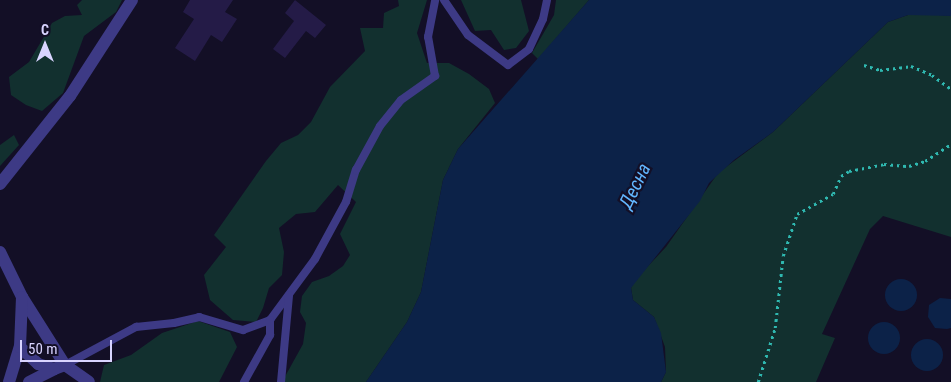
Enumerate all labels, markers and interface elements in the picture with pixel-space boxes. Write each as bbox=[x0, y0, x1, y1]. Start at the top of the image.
north arrow bbox=[20, 20, 70, 70]
text: С bbox=[41, 22, 49, 38]
water label: Десна bbox=[614, 160, 656, 212]
scale bar bbox=[22, 330, 115, 362]
text: 50 m bbox=[28, 340, 58, 358]

